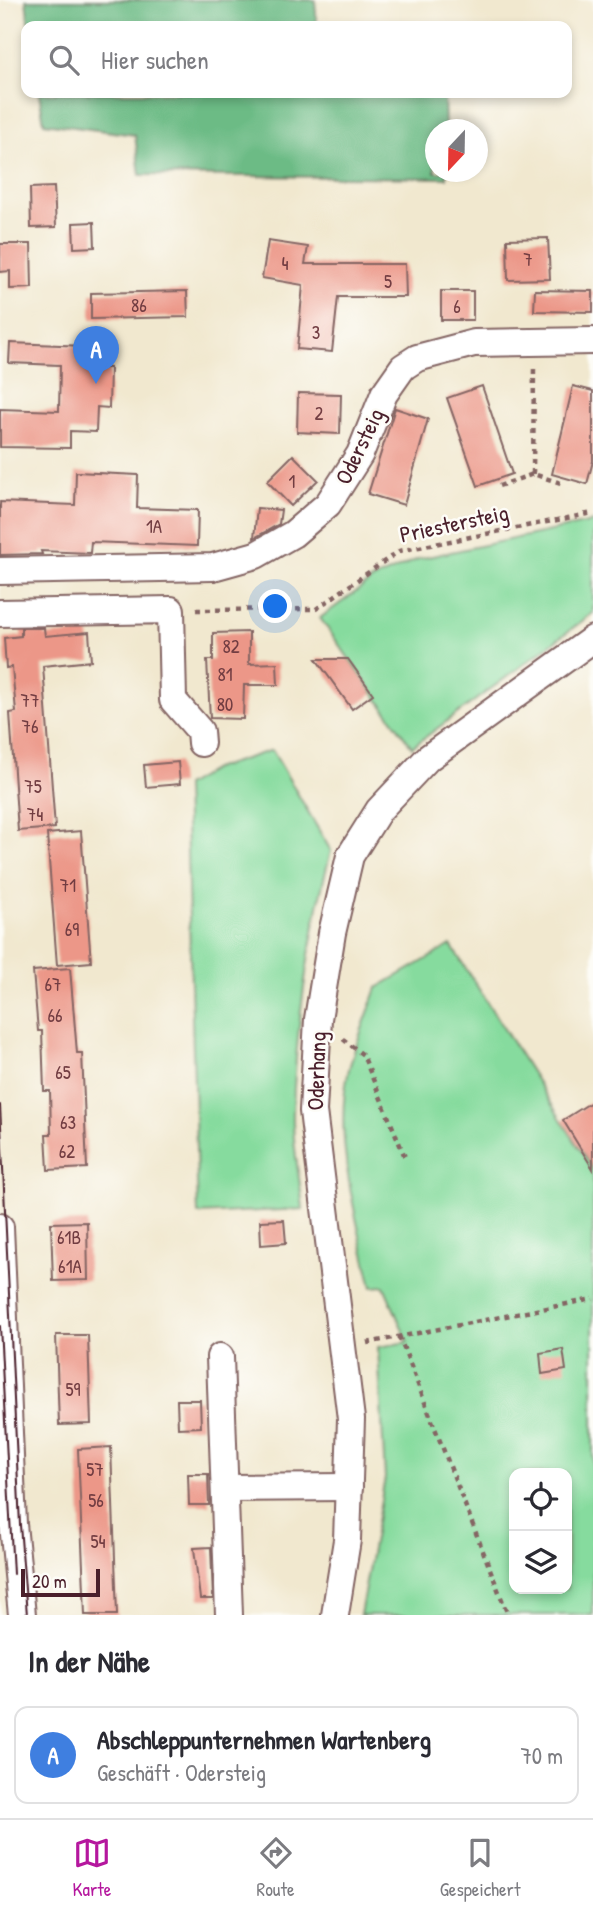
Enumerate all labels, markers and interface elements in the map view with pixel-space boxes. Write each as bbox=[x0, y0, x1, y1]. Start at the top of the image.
search box bbox=[21, 21, 572, 98]
icon: search bbox=[45, 41, 83, 79]
text: Hier suchen bbox=[101, 42, 209, 77]
north arrow bbox=[425, 119, 488, 182]
house number: 7 bbox=[523, 246, 533, 272]
house number: 4 bbox=[281, 250, 289, 276]
house number: 5 bbox=[384, 268, 392, 294]
house number: 86 bbox=[131, 292, 147, 318]
house number: 6 bbox=[453, 293, 461, 319]
house number: 3 bbox=[312, 319, 320, 345]
pin: A bbox=[73, 326, 119, 384]
house number: 2 bbox=[315, 400, 324, 426]
street label: Odersteig bbox=[327, 403, 391, 489]
house number: 1 bbox=[289, 468, 296, 494]
street label: Priestersteig bbox=[397, 496, 511, 550]
house number: 1A bbox=[146, 513, 162, 539]
your location bbox=[258, 589, 292, 623]
house number: 82 bbox=[222, 633, 240, 659]
house number: 81 bbox=[217, 661, 233, 687]
house number: 77 bbox=[21, 687, 39, 713]
house number: 80 bbox=[217, 691, 233, 717]
house number: 76 bbox=[22, 713, 39, 739]
house number: 75 bbox=[24, 773, 42, 799]
house number: 74 bbox=[27, 801, 43, 827]
house number: 71 bbox=[60, 872, 76, 898]
house number: 69 bbox=[65, 916, 79, 942]
house number: 67 bbox=[45, 971, 62, 997]
house number: 66 bbox=[47, 1002, 63, 1028]
street label: Oderhang bbox=[299, 1031, 333, 1111]
house number: 65 bbox=[55, 1059, 71, 1085]
house number: 63 bbox=[60, 1109, 76, 1135]
house number: 62 bbox=[59, 1138, 75, 1164]
house number: 61B bbox=[57, 1224, 81, 1250]
house number: 61A bbox=[58, 1253, 82, 1279]
house number: 59 bbox=[65, 1376, 81, 1402]
house number: 57 bbox=[86, 1456, 104, 1482]
map controls bbox=[509, 1468, 572, 1594]
button: locate bbox=[509, 1468, 572, 1531]
house number: 56 bbox=[88, 1487, 104, 1513]
house number: 54 bbox=[90, 1528, 106, 1554]
button: layers bbox=[509, 1531, 572, 1594]
scale bar bbox=[21, 1566, 100, 1598]
text: 20 m bbox=[32, 1568, 67, 1594]
text: In der Nähe bbox=[28, 1641, 150, 1681]
text: Abschleppunternehmen Wartenberg bbox=[97, 1722, 431, 1757]
text: A bbox=[47, 1740, 59, 1771]
text: 70 m bbox=[520, 1740, 563, 1771]
text: Geschäft · Odersteig bbox=[97, 1757, 266, 1788]
tab: Karte bbox=[73, 1834, 111, 1902]
tab: Route bbox=[257, 1834, 295, 1902]
tab: Gespeichert bbox=[440, 1834, 520, 1902]

